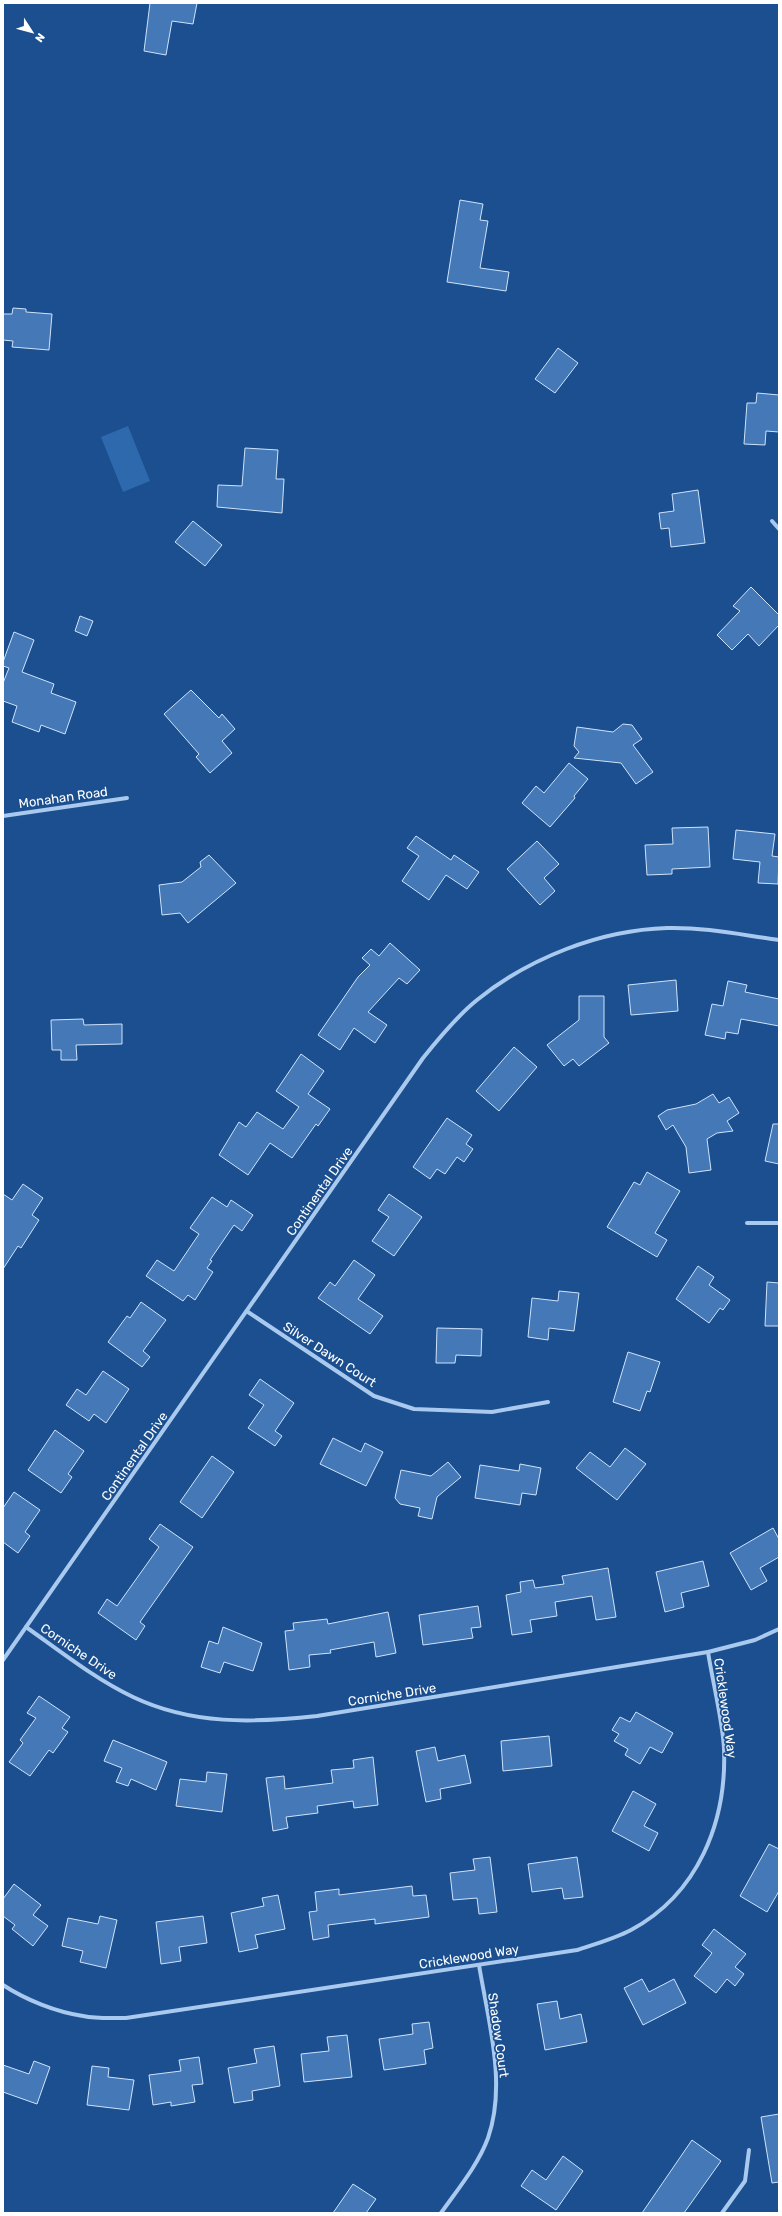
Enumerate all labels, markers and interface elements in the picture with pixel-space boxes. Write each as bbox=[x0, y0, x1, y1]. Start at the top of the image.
north arrow bbox=[12, 12, 52, 52]
text: N bbox=[32, 31, 47, 45]
street label: Monahan Road bbox=[18, 784, 109, 811]
street label: Continental Drive bbox=[283, 1144, 356, 1239]
street label: Silver Dawn Court bbox=[280, 1319, 379, 1390]
street label: Continental Drive bbox=[98, 1409, 171, 1504]
street label: Corniche Drive bbox=[38, 1620, 120, 1682]
street label: Cricklewood Way bbox=[711, 1657, 740, 1759]
street label: Corniche Drive bbox=[347, 1680, 437, 1709]
street label: Cricklewood Way bbox=[418, 1941, 520, 1972]
street label: Shadow Court bbox=[485, 1992, 512, 2078]

